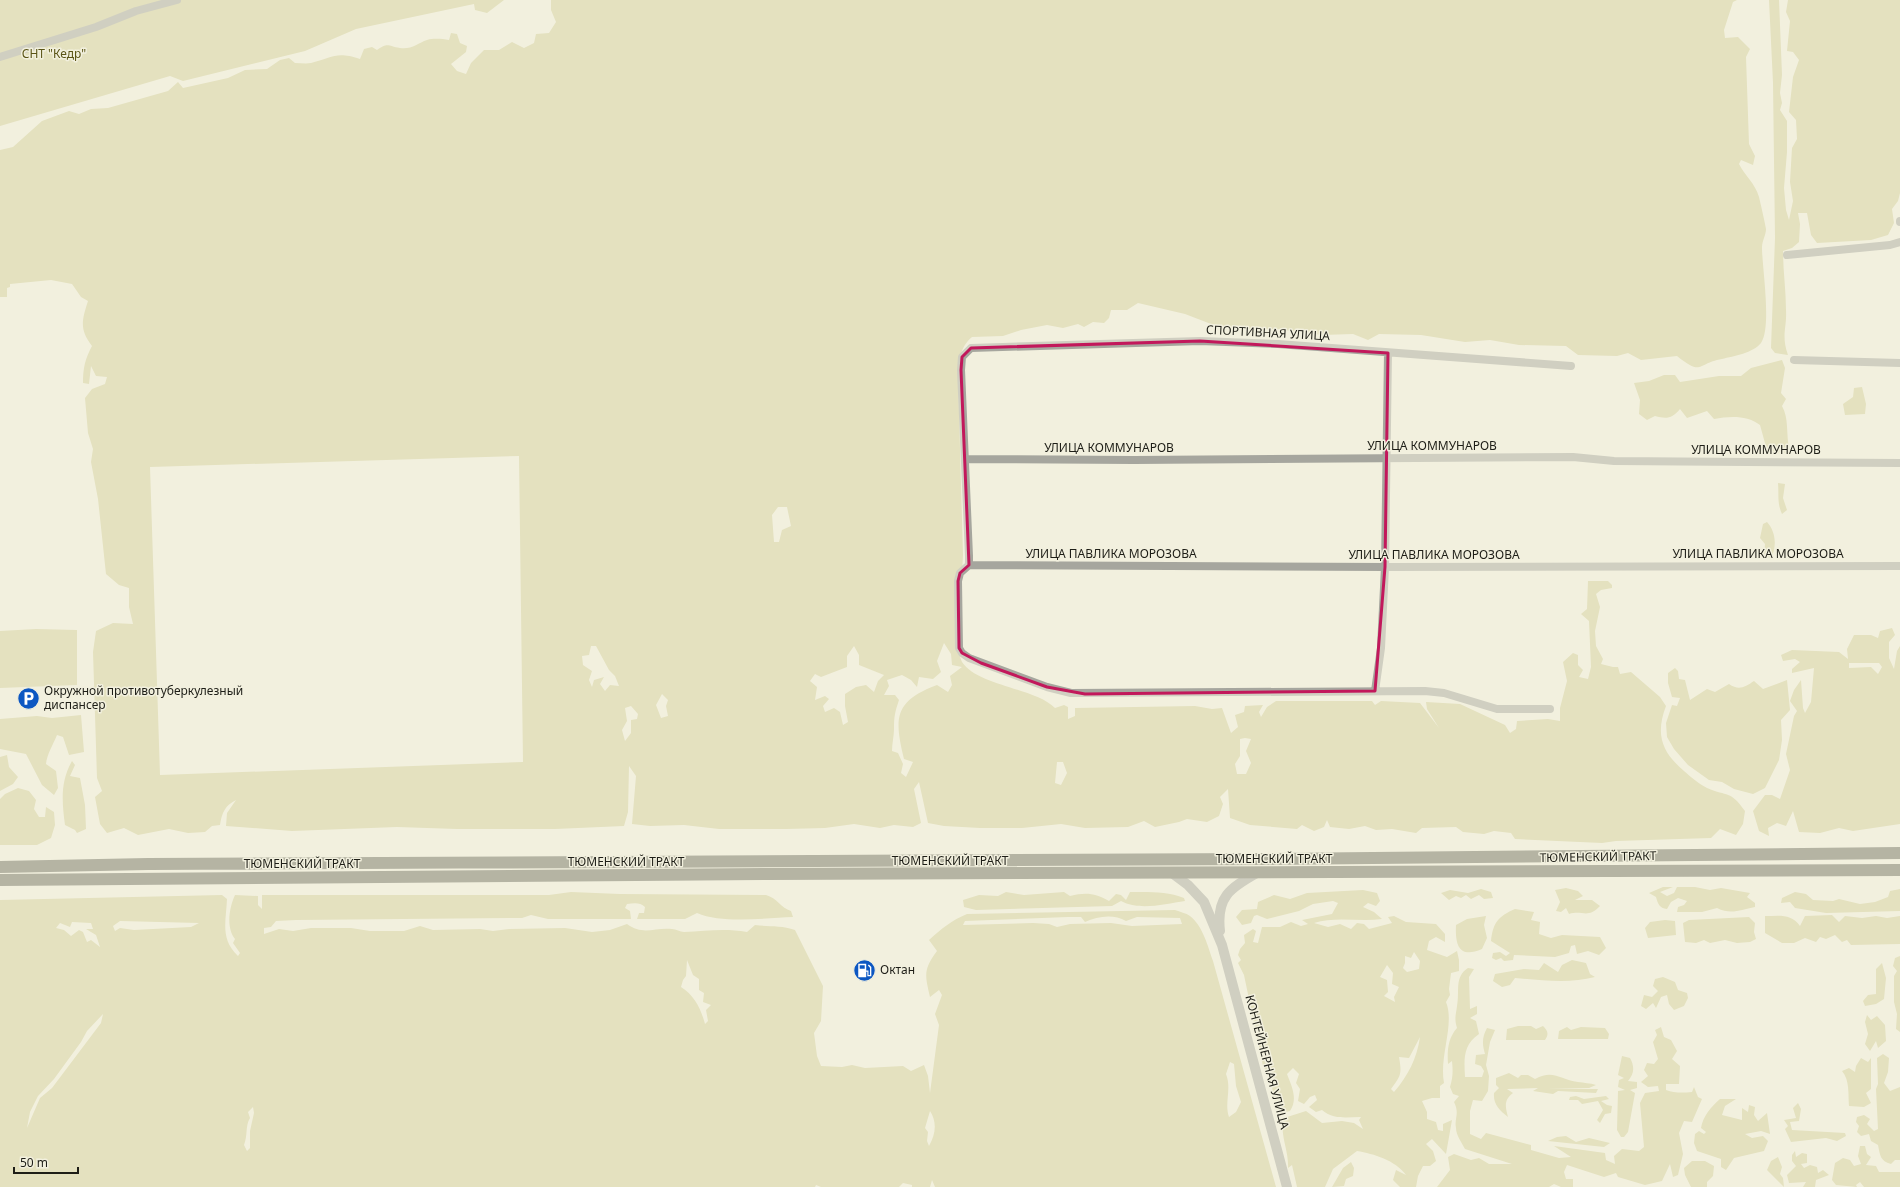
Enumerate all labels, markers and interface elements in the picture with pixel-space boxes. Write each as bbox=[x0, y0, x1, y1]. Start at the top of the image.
park label: СНТ "Кедр" bbox=[22, 45, 86, 62]
street label: СПОРТИВНАЯ УЛИЦА bbox=[1206, 321, 1331, 344]
street label: УЛИЦА КОММУНАРОВ bbox=[1367, 437, 1497, 454]
street label: УЛИЦА КОММУНАРОВ bbox=[1044, 439, 1174, 456]
street label: УЛИЦА КОММУНАРОВ bbox=[1691, 441, 1821, 458]
street label: УЛИЦА ПАВЛИКА МОРОЗОВА bbox=[1025, 545, 1197, 562]
street label: УЛИЦА ПАВЛИКА МОРОЗОВА bbox=[1672, 545, 1844, 562]
street label: УЛИЦА ПАВЛИКА МОРОЗОВА bbox=[1348, 546, 1520, 563]
place label: Окружной противотуберкулезный диспансер bbox=[44, 682, 243, 713]
parking icon: Окружной противотуберкулезный диспансер bbox=[15, 685, 41, 711]
street label: ТЮМЕНСКИЙ ТРАКТ bbox=[1539, 847, 1657, 866]
street label: ТЮМЕНСКИЙ ТРАКТ bbox=[1216, 850, 1333, 867]
street label: ТЮМЕНСКИЙ ТРАКТ bbox=[892, 852, 1009, 869]
street label: ТЮМЕНСКИЙ ТРАКТ bbox=[568, 853, 685, 870]
street label: ТЮМЕНСКИЙ ТРАКТ bbox=[244, 855, 361, 872]
fuel station icon: Октан bbox=[852, 957, 878, 983]
place label: Октан bbox=[880, 961, 915, 978]
street label: КОНТЕЙНЕРНАЯ УЛИЦА bbox=[1241, 993, 1294, 1131]
scale bar bbox=[14, 1149, 78, 1175]
text: 50 m bbox=[20, 1154, 48, 1171]

